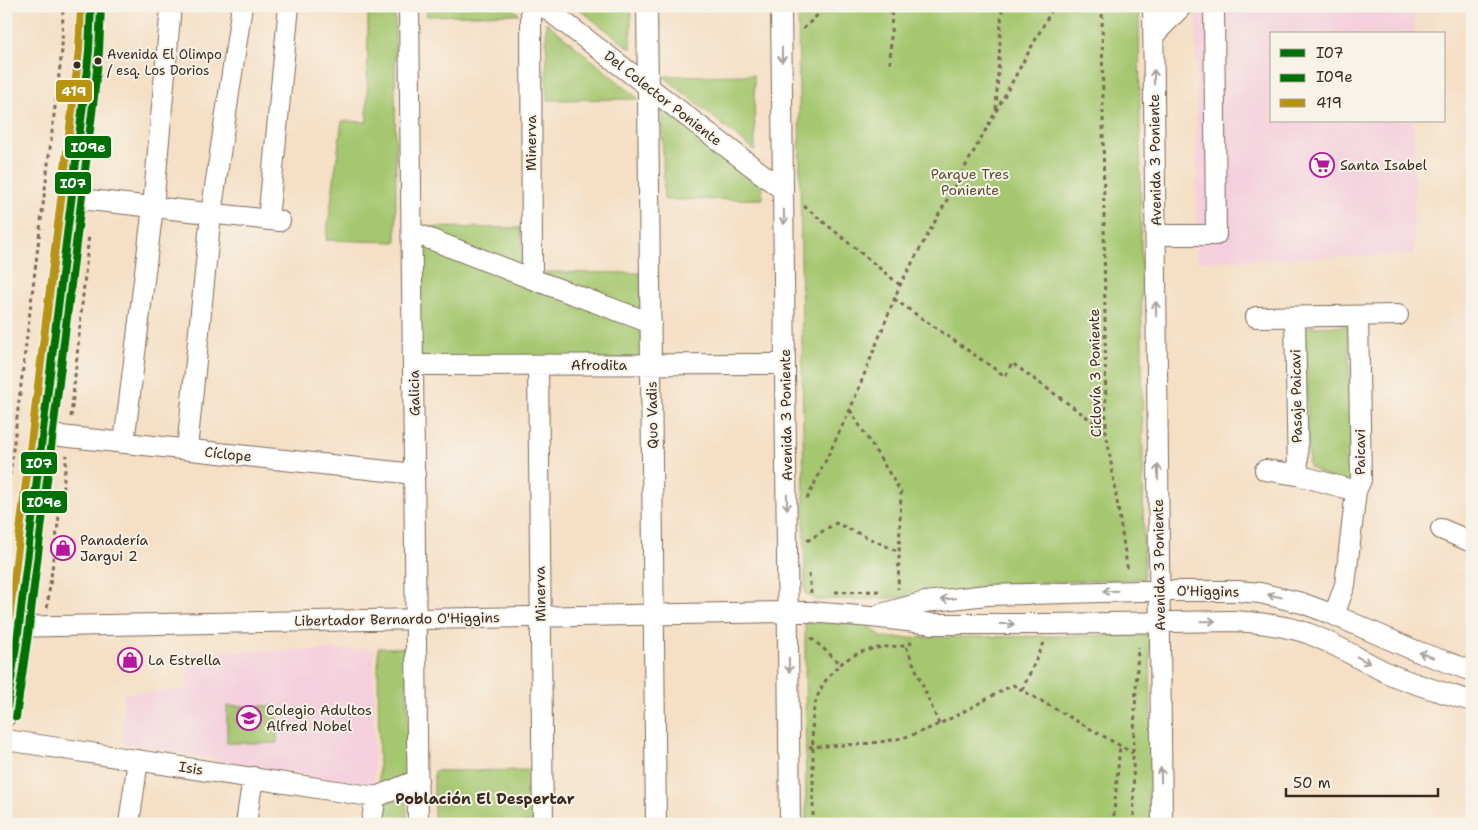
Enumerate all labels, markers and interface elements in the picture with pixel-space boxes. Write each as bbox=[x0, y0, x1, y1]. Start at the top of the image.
legend bbox=[1270, 32, 1446, 122]
text: I07 bbox=[1316, 43, 1344, 63]
place label: Avenida El Olimpo / esq. Los Dorios bbox=[107, 46, 222, 79]
street label: Del Colector Poniente bbox=[600, 46, 726, 150]
one-way arrow bbox=[777, 46, 787, 63]
marker: Avenida El Olimpo / esq. Los Dorios bbox=[93, 56, 103, 66]
unlabelled marker bbox=[72, 60, 82, 70]
text: I09e bbox=[1316, 67, 1353, 87]
one-way arrow bbox=[1149, 69, 1159, 86]
line badge: 419 bbox=[55, 79, 93, 103]
text: 419 bbox=[62, 82, 86, 100]
text: 419 bbox=[1316, 93, 1342, 113]
street label: Avenida 3 Poniente bbox=[1145, 94, 1165, 226]
street label: Minerva bbox=[522, 115, 540, 171]
line badge: I09e bbox=[64, 135, 112, 159]
text: I09e bbox=[70, 138, 106, 156]
supermarket icon: Santa Isabel bbox=[1309, 152, 1335, 178]
place label: Santa Isabel bbox=[1340, 156, 1428, 174]
park label: Parque Tres Poniente bbox=[931, 165, 1009, 199]
line badge: I07 bbox=[54, 171, 92, 195]
text: I07 bbox=[60, 174, 86, 192]
one-way arrow bbox=[779, 209, 789, 225]
one-way arrow bbox=[1151, 302, 1161, 318]
street label: Ciclovía 3 Poniente bbox=[1085, 308, 1105, 438]
street label: Avenida 3 Poniente bbox=[776, 349, 796, 481]
street label: Pasaje Paicavi bbox=[1286, 349, 1306, 443]
street label: Afrodita bbox=[571, 356, 628, 374]
street label: Galicia bbox=[405, 369, 423, 416]
street label: Quo Vadis bbox=[642, 381, 662, 449]
street label: Paicavi bbox=[1351, 429, 1369, 475]
street label: Cíclope bbox=[204, 443, 253, 465]
line badge: I07 bbox=[20, 451, 58, 475]
text: I07 bbox=[26, 454, 52, 472]
one-way arrow bbox=[1153, 464, 1163, 480]
line badge: I09e bbox=[21, 490, 68, 514]
text: I09e bbox=[26, 493, 62, 511]
one-way arrow bbox=[782, 494, 792, 510]
street label: Avenida 3 Poniente bbox=[1149, 499, 1169, 631]
place label: Panadería Jargui 2 bbox=[80, 531, 149, 565]
shop icon: Panadería Jargui 2 bbox=[50, 535, 76, 561]
street label: Minerva bbox=[531, 566, 549, 622]
street label: O'Higgins bbox=[1176, 581, 1240, 601]
one-way arrow bbox=[1103, 587, 1119, 596]
one-way arrow bbox=[1267, 591, 1283, 600]
one-way arrow bbox=[940, 594, 956, 604]
street label: Libertador Bernardo O'Higgins bbox=[294, 608, 500, 630]
one-way arrow bbox=[1200, 616, 1216, 626]
one-way arrow bbox=[998, 619, 1015, 629]
shop icon: La Estrella bbox=[117, 647, 143, 673]
one-way arrow bbox=[1418, 650, 1434, 659]
place label: La Estrella bbox=[148, 651, 221, 669]
one-way arrow bbox=[784, 656, 794, 673]
one-way arrow bbox=[1355, 656, 1370, 665]
place label: Colegio Adultos Alfred Nobel bbox=[266, 701, 372, 735]
school or university icon: Colegio Adultos Alfred Nobel bbox=[236, 705, 262, 731]
street label: Isis bbox=[177, 757, 205, 779]
scale bar bbox=[1286, 765, 1438, 797]
one-way arrow bbox=[1156, 767, 1166, 784]
text: 50 m bbox=[1293, 773, 1331, 793]
district label: Población El Despertar bbox=[395, 789, 575, 809]

